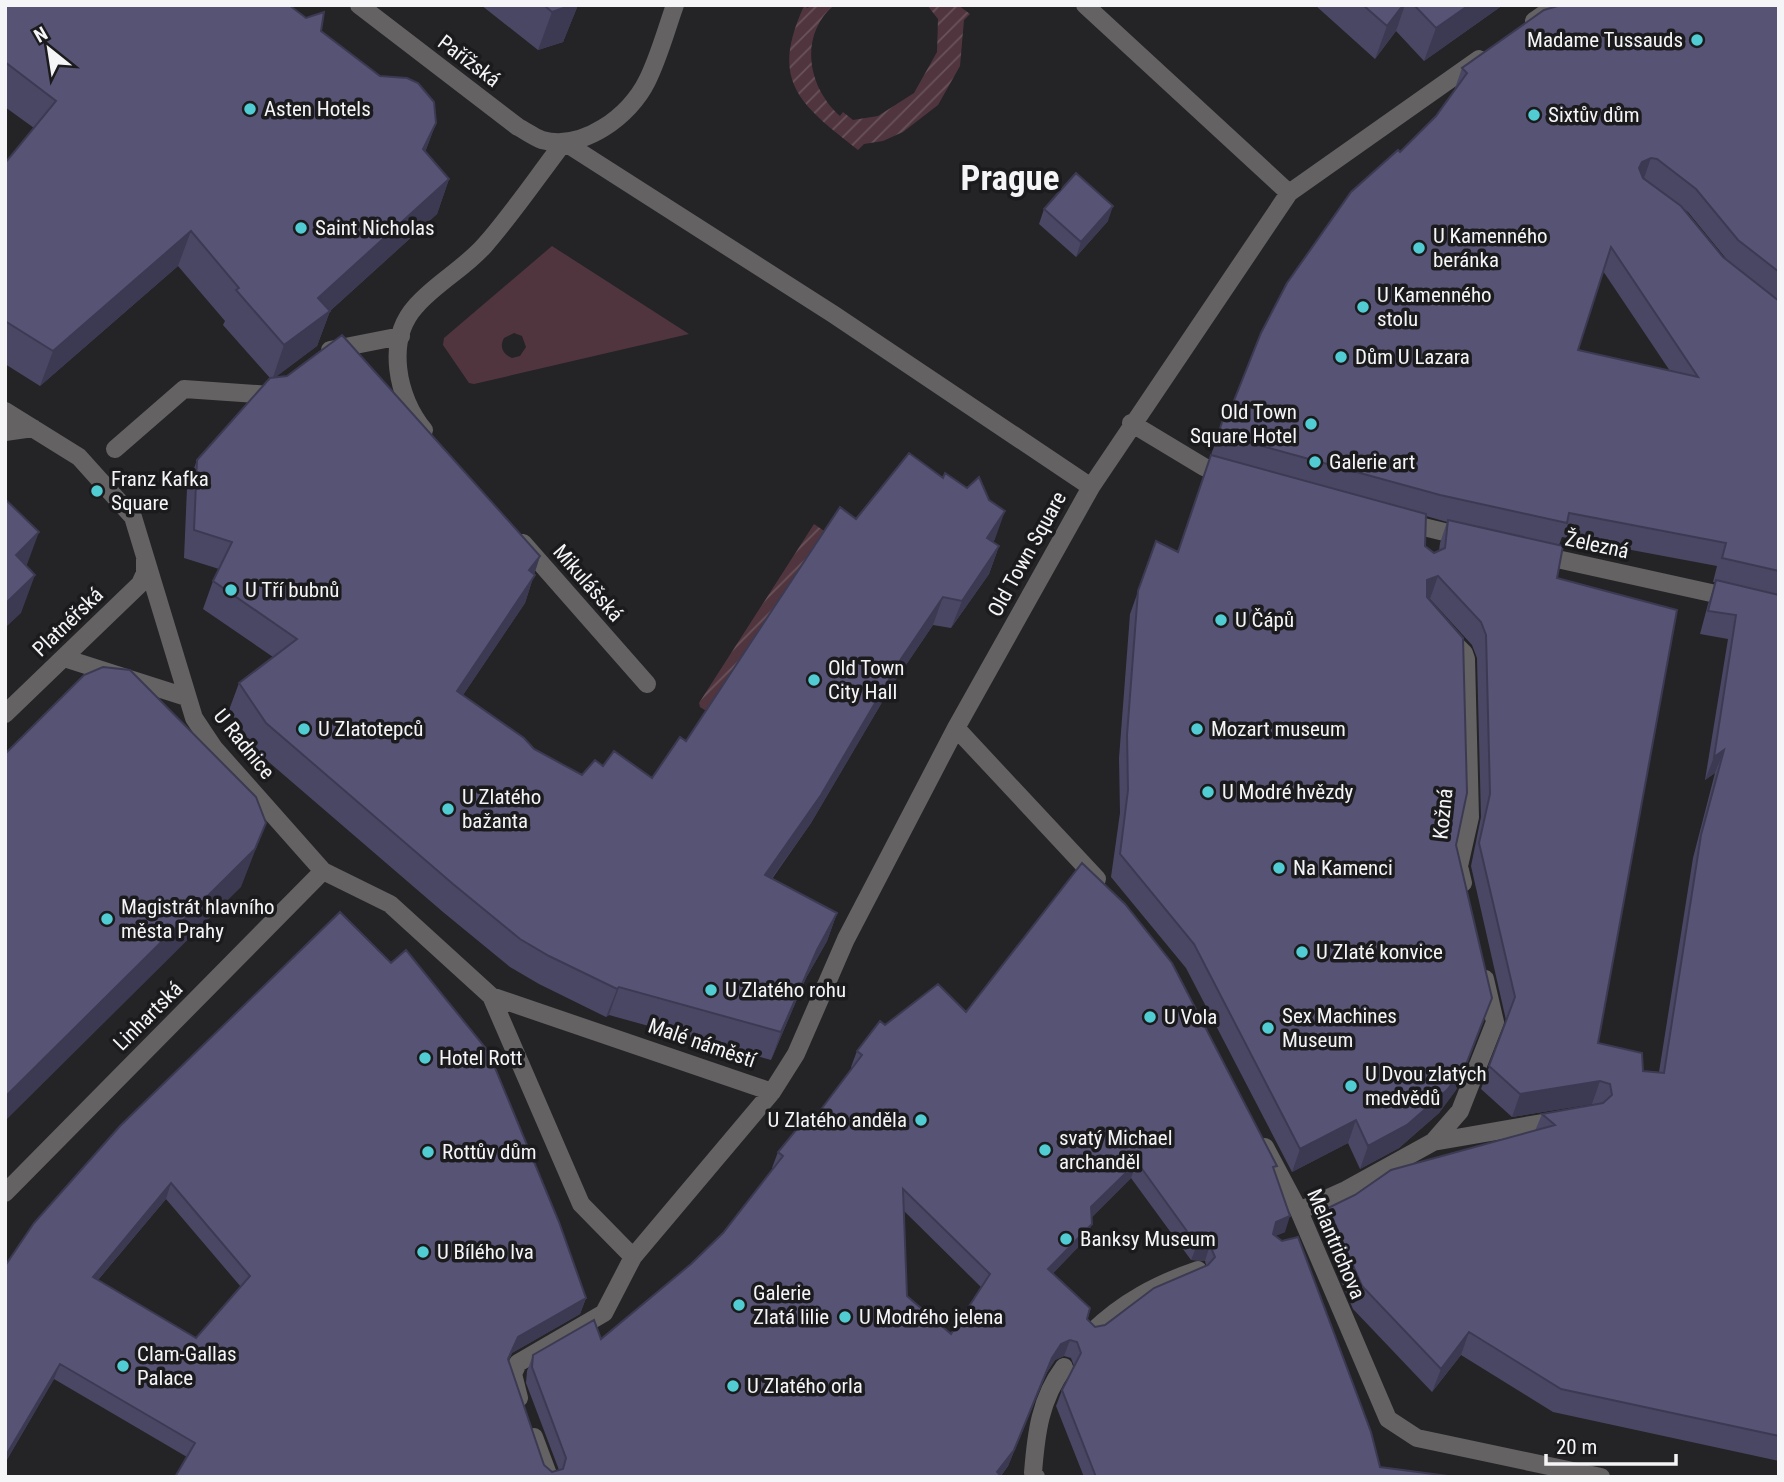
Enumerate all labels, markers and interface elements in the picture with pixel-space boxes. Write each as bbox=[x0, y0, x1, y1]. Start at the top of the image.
north arrow bbox=[14, 14, 84, 84]
text: N bbox=[30, 22, 52, 48]
place label: Madame Tussauds bbox=[1527, 28, 1683, 52]
street label: Pařížská bbox=[433, 30, 505, 92]
marker: Madame Tussauds bbox=[1689, 32, 1705, 48]
place label: Asten Hotels bbox=[264, 97, 371, 121]
marker: Asten Hotels bbox=[242, 101, 258, 117]
place label: Sixtův dům bbox=[1548, 103, 1639, 127]
marker: Sixtův dům bbox=[1526, 107, 1542, 123]
district label: Prague bbox=[960, 158, 1060, 199]
place label: Saint Nicholas bbox=[315, 216, 435, 240]
marker: Saint Nicholas bbox=[293, 220, 309, 236]
place label: U Kamenného beránka bbox=[1433, 224, 1548, 272]
marker: U Kamenného beránka bbox=[1411, 240, 1427, 256]
place label: U Kamenného stolu bbox=[1377, 283, 1492, 331]
marker: U Kamenného stolu bbox=[1355, 299, 1371, 315]
place label: Dům U Lazara bbox=[1355, 345, 1470, 369]
marker: Dům U Lazara bbox=[1333, 349, 1349, 365]
place label: Old Town Square Hotel bbox=[1190, 400, 1297, 448]
marker: Old Town Square Hotel bbox=[1303, 416, 1319, 432]
place label: Galerie art bbox=[1329, 450, 1415, 474]
marker: Galerie art bbox=[1307, 454, 1323, 470]
place label: Franz Kafka Square bbox=[111, 467, 209, 515]
marker: Franz Kafka Square bbox=[89, 483, 105, 499]
street label: Old Town Square bbox=[983, 487, 1071, 621]
street label: Železná bbox=[1563, 527, 1631, 563]
street label: Mikulášská bbox=[548, 540, 628, 626]
place label: U Tří bubnů bbox=[245, 578, 339, 602]
marker: U Tří bubnů bbox=[223, 582, 239, 598]
street label: Platnéřská bbox=[28, 583, 108, 661]
place label: U Čápů bbox=[1235, 608, 1294, 632]
marker: U Čápů bbox=[1213, 612, 1229, 628]
place label: Old Town City Hall bbox=[828, 656, 905, 704]
marker: Old Town City Hall bbox=[806, 672, 822, 688]
street label: U Radnice bbox=[209, 704, 279, 784]
place label: U Zlatotepců bbox=[318, 717, 423, 741]
place label: Mozart museum bbox=[1211, 717, 1346, 741]
marker: U Zlatotepců bbox=[296, 721, 312, 737]
marker: Mozart museum bbox=[1189, 721, 1205, 737]
place label: U Modré hvězdy bbox=[1222, 780, 1354, 804]
marker: U Modré hvězdy bbox=[1200, 784, 1216, 800]
place label: U Zlatého bažanta bbox=[462, 785, 541, 833]
street label: Kožná bbox=[1428, 787, 1458, 841]
marker: U Zlatého bažanta bbox=[440, 801, 456, 817]
place label: Na Kamenci bbox=[1293, 856, 1393, 880]
marker: Na Kamenci bbox=[1271, 860, 1287, 876]
place label: Magistrát hlavního města Prahy bbox=[121, 895, 275, 943]
marker: Magistrát hlavního města Prahy bbox=[99, 911, 115, 927]
place label: U Zlaté konvice bbox=[1316, 940, 1443, 964]
marker: U Zlaté konvice bbox=[1294, 944, 1310, 960]
street label: Linhartská bbox=[109, 977, 187, 1055]
place label: U Zlatého rohu bbox=[725, 978, 846, 1002]
marker: U Zlatého rohu bbox=[703, 982, 719, 998]
place label: Sex Machines Museum bbox=[1282, 1004, 1397, 1052]
place label: U Vola bbox=[1164, 1005, 1217, 1029]
marker: U Vola bbox=[1142, 1009, 1158, 1025]
street label: Malé náměstí bbox=[645, 1013, 760, 1073]
marker: Sex Machines Museum bbox=[1260, 1020, 1276, 1036]
place label: Hotel Rott bbox=[439, 1046, 522, 1070]
marker: Hotel Rott bbox=[417, 1050, 433, 1066]
place label: U Dvou zlatých medvědů bbox=[1365, 1062, 1487, 1110]
marker: U Dvou zlatých medvědů bbox=[1343, 1078, 1359, 1094]
place label: U Zlatého anděla bbox=[768, 1108, 907, 1132]
marker: U Zlatého anděla bbox=[913, 1112, 929, 1128]
place label: svatý Michael archanděl bbox=[1059, 1126, 1173, 1174]
place label: Rottův dům bbox=[442, 1140, 536, 1164]
marker: svatý Michael archanděl bbox=[1037, 1142, 1053, 1158]
marker: Rottův dům bbox=[420, 1144, 436, 1160]
street label: Melantrichova bbox=[1302, 1185, 1370, 1303]
place label: Banksy Museum bbox=[1080, 1227, 1216, 1251]
marker: Banksy Museum bbox=[1058, 1231, 1074, 1247]
place label: U Bílého lva bbox=[437, 1240, 534, 1264]
marker: U Bílého lva bbox=[415, 1244, 431, 1260]
place label: Galerie Zlatá lilie bbox=[753, 1281, 829, 1329]
marker: Galerie Zlatá lilie bbox=[731, 1297, 747, 1313]
place label: U Modrého jelena bbox=[859, 1305, 1003, 1329]
marker: U Modrého jelena bbox=[837, 1309, 853, 1325]
place label: Clam-Gallas Palace bbox=[137, 1342, 237, 1390]
marker: Clam-Gallas Palace bbox=[115, 1358, 131, 1374]
place label: U Zlatého orla bbox=[747, 1374, 863, 1398]
marker: U Zlatého orla bbox=[725, 1378, 741, 1394]
scale bar bbox=[1546, 1422, 1676, 1466]
text: 20 m bbox=[1556, 1435, 1597, 1459]

